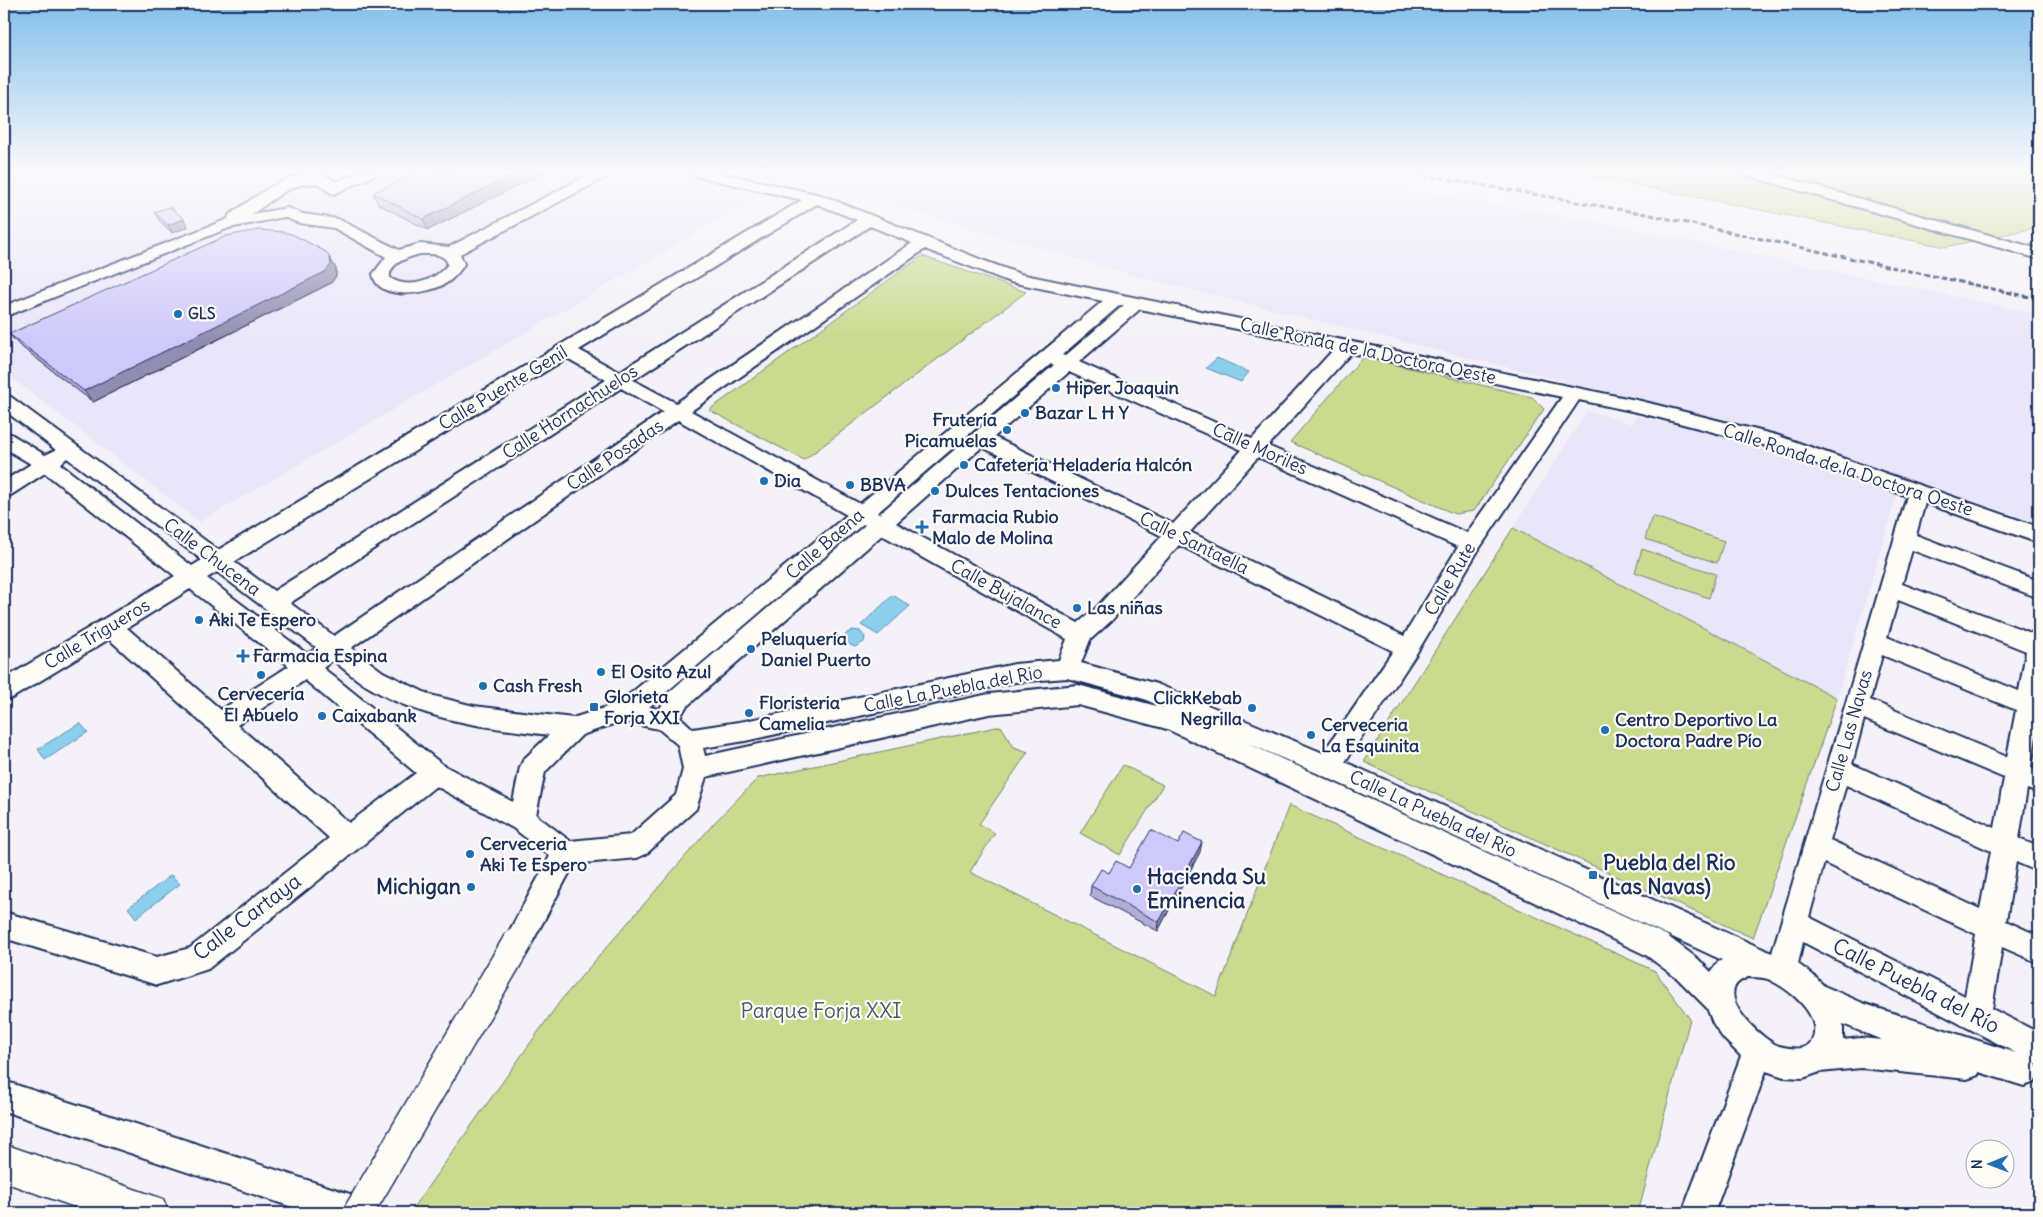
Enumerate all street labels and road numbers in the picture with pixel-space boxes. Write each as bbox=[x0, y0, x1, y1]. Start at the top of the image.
street label: Calle Ronda de la Doctora Oeste bbox=[1238, 312, 1498, 389]
street label: Calle Puente Genil bbox=[434, 340, 571, 435]
street label: Calle Hornachuelos bbox=[498, 359, 642, 464]
street label: Calle Posadas bbox=[562, 414, 668, 495]
street label: Calle Moriles bbox=[1209, 417, 1311, 480]
street label: Calle Ronda de la Doctora Oeste bbox=[1720, 418, 1976, 521]
street label: Calle Baena bbox=[781, 503, 869, 584]
street label: Calle Santaella bbox=[1136, 506, 1253, 579]
street label: Calle Chucena bbox=[159, 513, 265, 601]
street label: Calle Rute bbox=[1419, 538, 1480, 620]
street label: Calle Bujalance bbox=[946, 553, 1066, 634]
street label: Calle Trigueros bbox=[40, 593, 154, 674]
street label: Calle La Puebla del Rio bbox=[861, 660, 1044, 717]
street label: Calle Las Navas bbox=[1820, 667, 1877, 795]
street label: Calle La Puebla del Rio bbox=[1346, 765, 1520, 862]
street label: Calle Cartaya bbox=[187, 867, 306, 966]
street label: Calle Puebla del Río bbox=[1828, 932, 2004, 1039]

